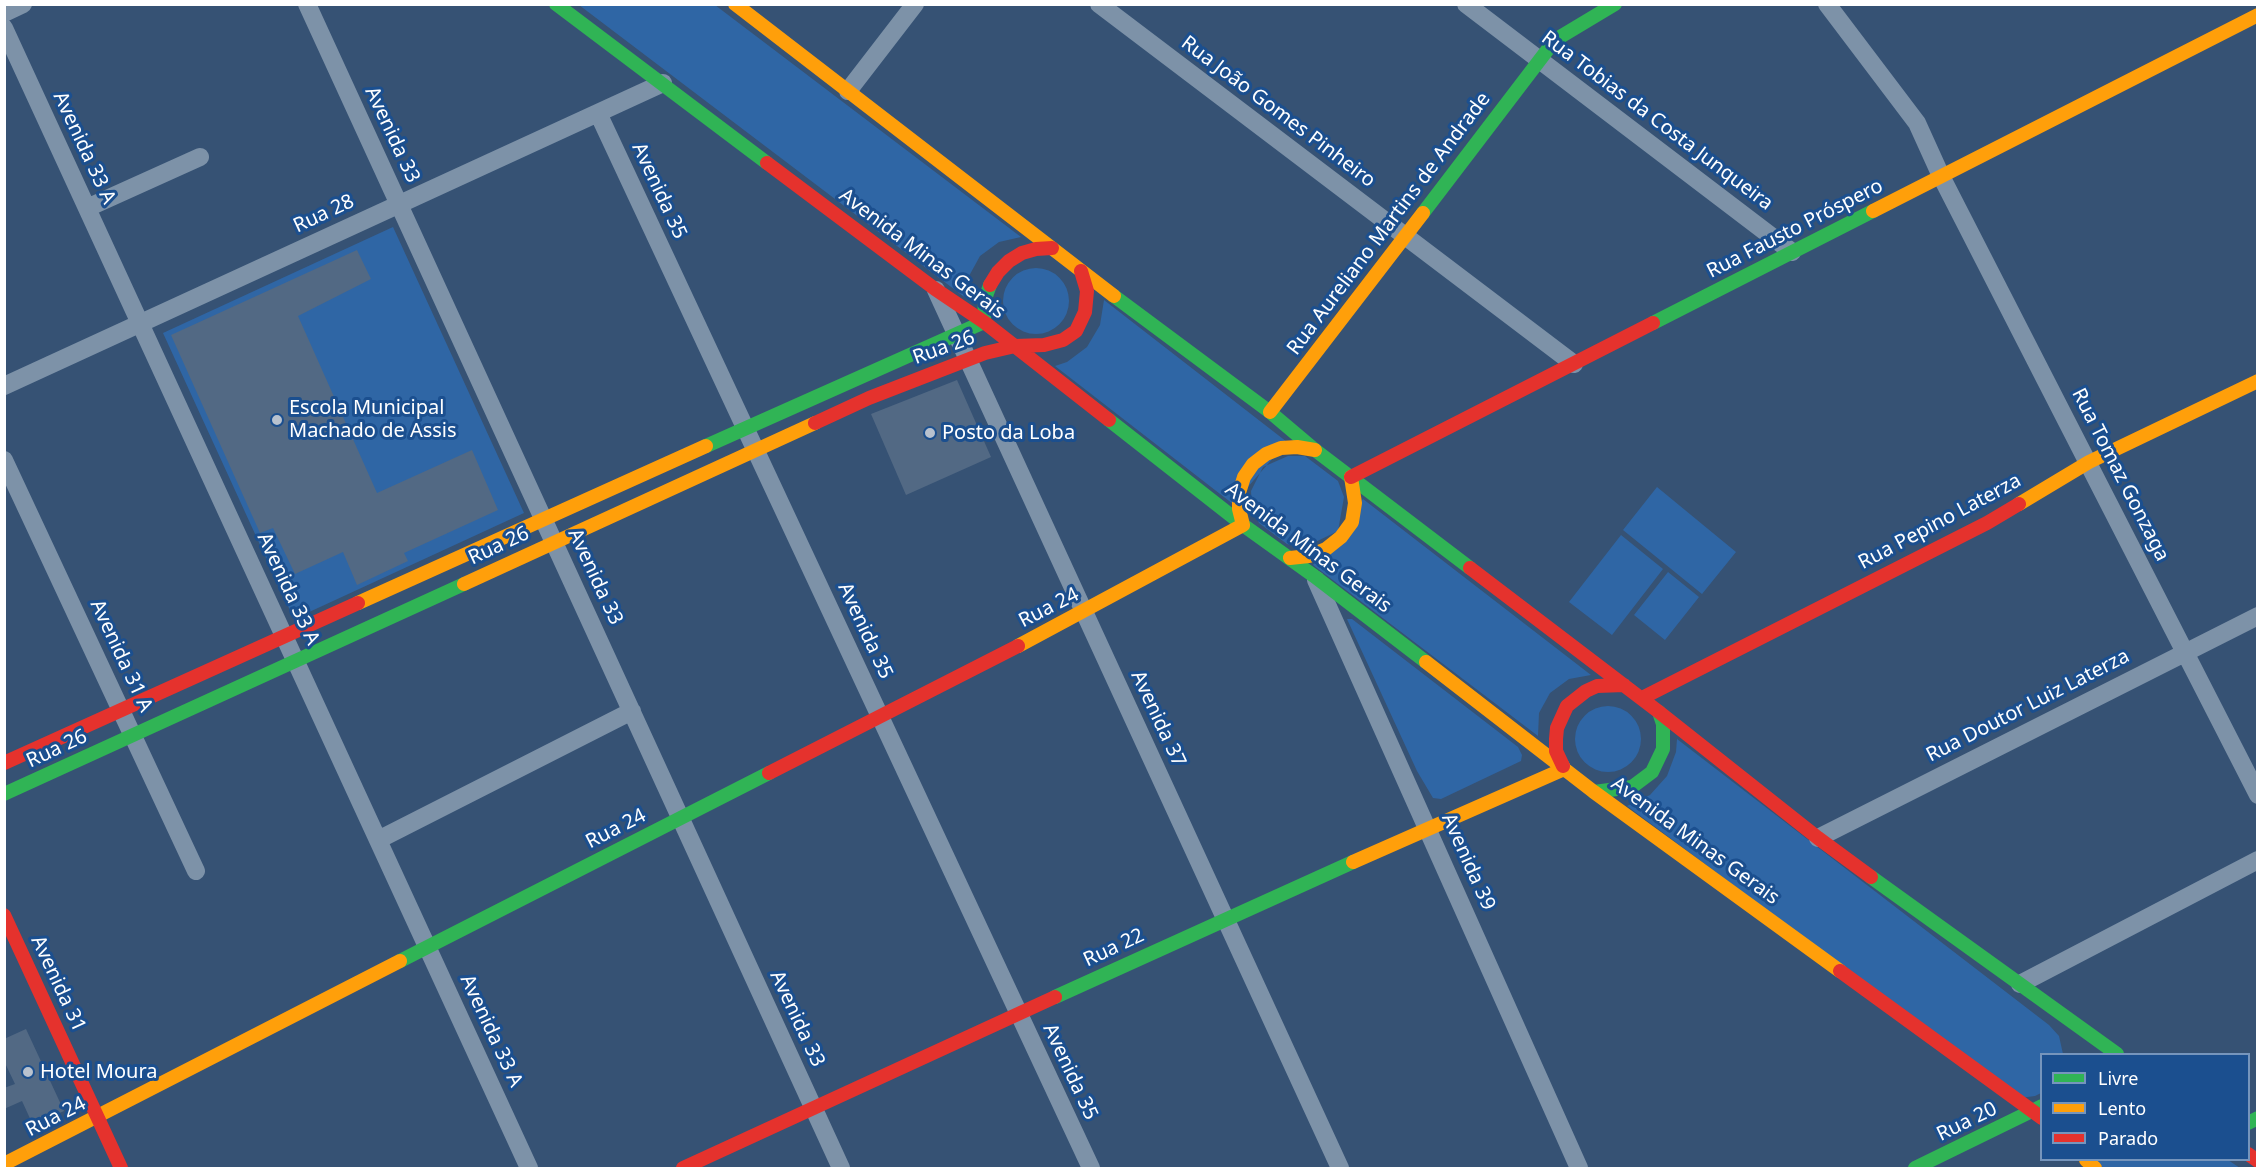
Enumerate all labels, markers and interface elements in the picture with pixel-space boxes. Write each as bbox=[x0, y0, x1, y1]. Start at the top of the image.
street label: Rua Tobias da Costa Junqueira bbox=[1537, 26, 1777, 216]
street label: Rua João Gomes Pinheiro bbox=[1176, 31, 1380, 193]
street label: Avenida 33 bbox=[359, 83, 425, 187]
street label: Avenida 33 A bbox=[47, 88, 121, 208]
street label: Rua Aureliano Martins de Andrade bbox=[1282, 88, 1496, 360]
street label: Avenida 35 bbox=[626, 139, 692, 243]
street label: Rua Fausto Próspero bbox=[1703, 174, 1887, 284]
street label: Avenida Minas Gerais bbox=[834, 184, 1010, 324]
street label: Rua 28 bbox=[290, 190, 358, 238]
street label: Rua 26 bbox=[910, 326, 978, 370]
street label: Rua Tomaz Gonzaga bbox=[2066, 385, 2174, 565]
place label: Escola Municipal Machado de Assis bbox=[289, 396, 457, 443]
marker: Escola Municipal Machado de Assis bbox=[270, 413, 284, 427]
place label: Posto da Loba bbox=[942, 421, 1075, 445]
marker: Posto da Loba bbox=[923, 426, 937, 440]
street label: Rua Pepino Laterza bbox=[1855, 469, 2025, 575]
street label: Avenida Minas Gerais bbox=[1220, 478, 1396, 618]
street label: Rua 26 bbox=[465, 522, 533, 570]
street label: Avenida 33 bbox=[562, 525, 628, 629]
street label: Avenida 33 A bbox=[251, 529, 325, 649]
street label: Avenida 35 bbox=[832, 579, 898, 683]
street label: Rua 24 bbox=[1015, 583, 1083, 633]
street label: Avenida 31 A bbox=[84, 596, 158, 716]
street label: Rua Doutor Luiz Laterza bbox=[1922, 644, 2134, 768]
street label: Avenida 37 bbox=[1125, 667, 1191, 771]
street label: Rua 26 bbox=[23, 725, 91, 773]
street label: Avenida Minas Gerais bbox=[1606, 772, 1784, 910]
street label: Rua 24 bbox=[582, 804, 650, 854]
street label: Avenida 39 bbox=[1436, 810, 1500, 914]
street label: Rua 22 bbox=[1080, 924, 1148, 972]
street label: Avenida 31 bbox=[25, 932, 91, 1036]
street label: Avenida 33 bbox=[764, 967, 830, 1071]
street label: Avenida 33 A bbox=[454, 971, 528, 1091]
street label: Avenida 35 bbox=[1037, 1020, 1103, 1124]
legend bbox=[2040, 1053, 2250, 1161]
place label: Hotel Moura bbox=[40, 1060, 157, 1084]
marker: Hotel Moura bbox=[21, 1065, 35, 1079]
text: Livre bbox=[2098, 1066, 2138, 1090]
street label: Rua 24 bbox=[22, 1092, 90, 1142]
text: Lento bbox=[2098, 1096, 2146, 1120]
street label: Rua 20 bbox=[1933, 1097, 2001, 1147]
text: Parado bbox=[2098, 1126, 2158, 1150]

